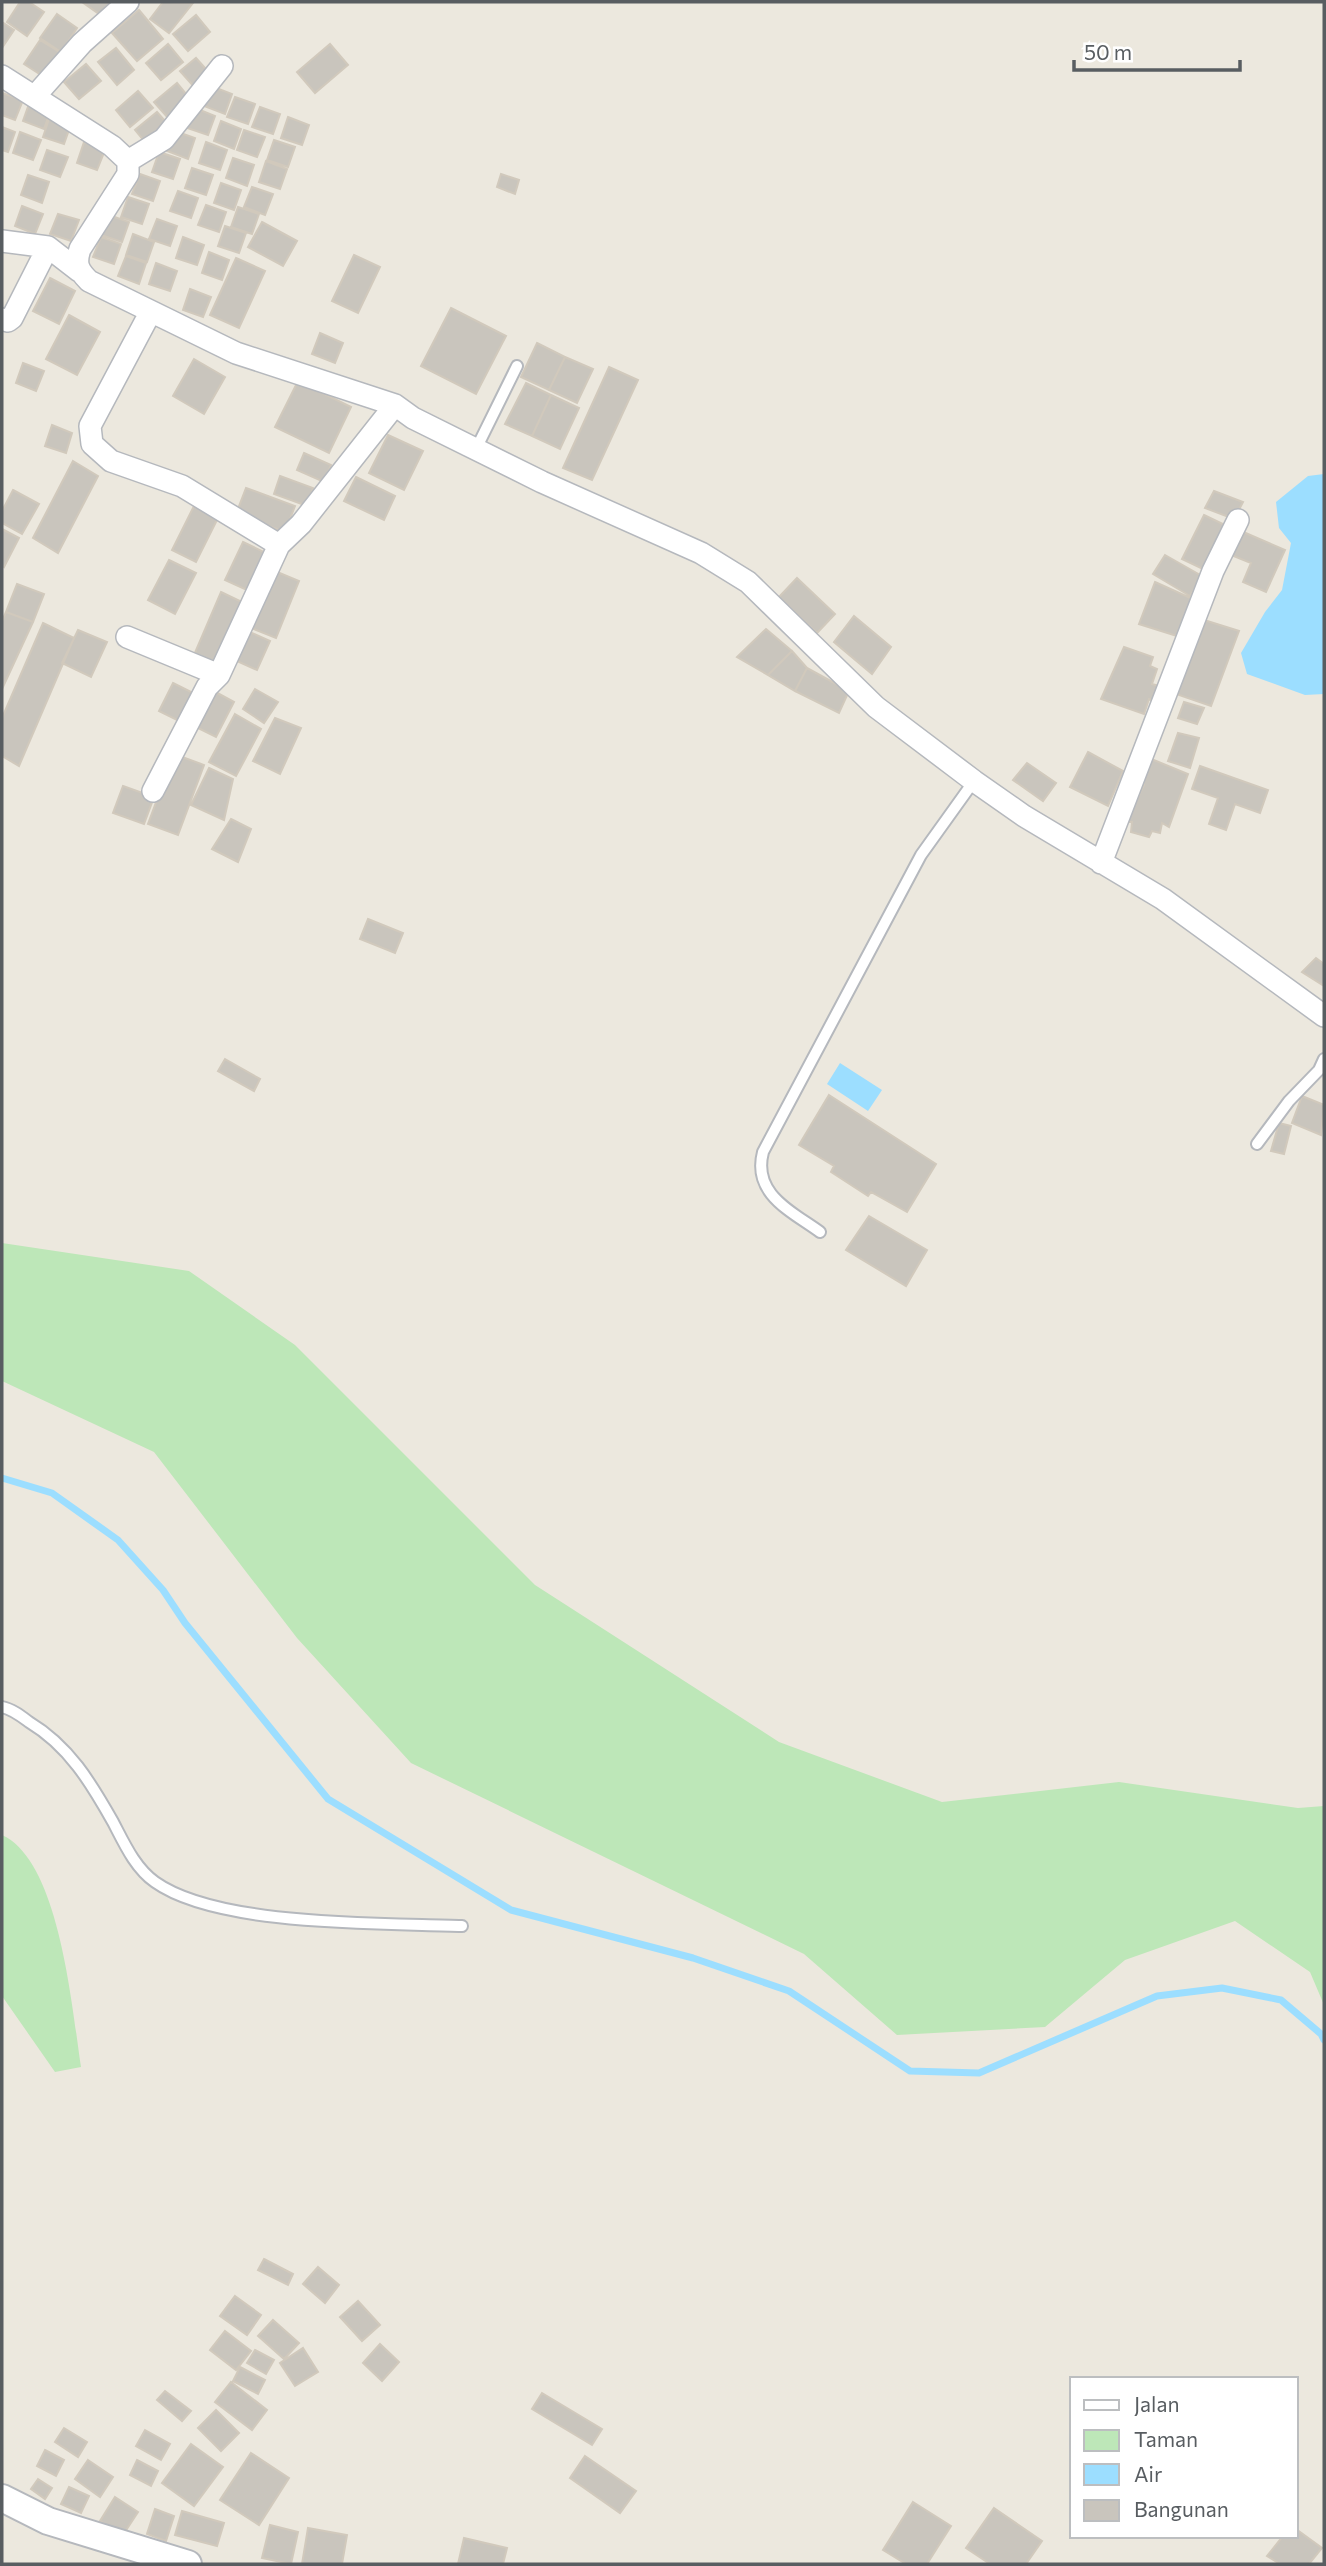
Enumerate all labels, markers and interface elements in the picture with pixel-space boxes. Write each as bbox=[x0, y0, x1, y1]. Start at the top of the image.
scale bar bbox=[1074, 28, 1240, 72]
text: 50 m bbox=[1084, 39, 1132, 64]
legend bbox=[1070, 2377, 1298, 2538]
text: Jalan bbox=[1134, 2391, 1179, 2416]
text: Taman bbox=[1134, 2426, 1198, 2451]
text: Air bbox=[1134, 2461, 1162, 2486]
text: Bangunan bbox=[1134, 2496, 1229, 2521]

